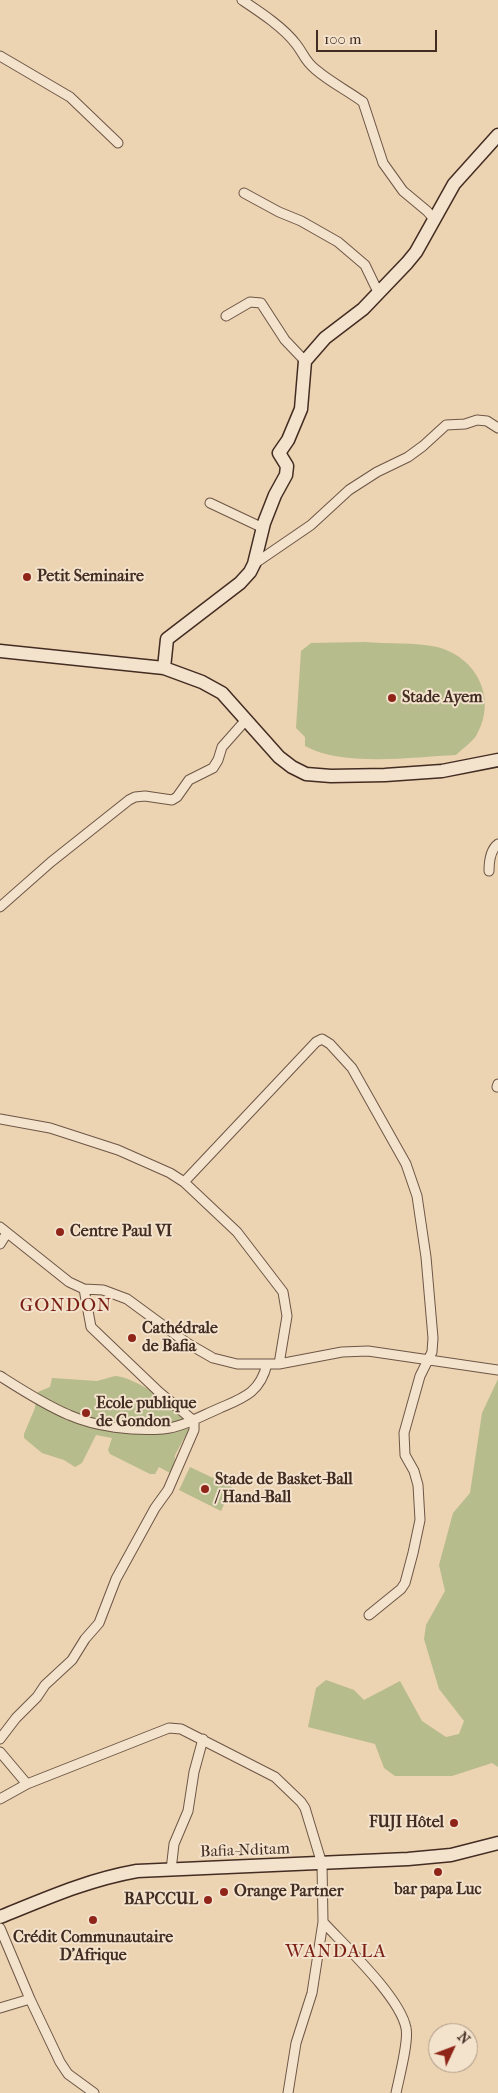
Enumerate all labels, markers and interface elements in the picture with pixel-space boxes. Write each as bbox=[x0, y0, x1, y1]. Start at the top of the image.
scale bar bbox=[318, 20, 439, 52]
text: 100 m bbox=[324, 30, 362, 48]
place label: Petit Seminaire bbox=[37, 567, 144, 587]
marker: Petit Seminaire bbox=[21, 571, 33, 583]
place label: Stade Ayem bbox=[402, 688, 483, 708]
marker: Stade Ayem bbox=[386, 692, 398, 704]
place label: Centre Paul VI bbox=[70, 1222, 172, 1242]
marker: Centre Paul VI bbox=[54, 1226, 66, 1238]
district label: GONDON bbox=[19, 1295, 113, 1317]
place label: Cathédrale de Bafia bbox=[142, 1319, 218, 1357]
marker: Cathédrale de Bafia bbox=[126, 1332, 138, 1344]
place label: Ecole publique de Gondon bbox=[96, 1394, 196, 1432]
marker: Ecole publique de Gondon bbox=[80, 1407, 92, 1419]
place label: Stade de Basket-Ball / Hand-Ball bbox=[215, 1470, 353, 1508]
marker: Stade de Basket-Ball / Hand-Ball bbox=[199, 1483, 211, 1495]
place label: FUJI Hôtel bbox=[369, 1813, 444, 1833]
marker: FUJI Hôtel bbox=[448, 1817, 460, 1829]
street label: Bafia-Nditam bbox=[200, 1840, 290, 1862]
marker: bar papa Luc bbox=[432, 1866, 444, 1878]
place label: bar papa Luc bbox=[394, 1880, 482, 1900]
place label: Orange Partner bbox=[234, 1882, 343, 1902]
marker: Orange Partner bbox=[218, 1886, 230, 1898]
place label: BAPCCUL bbox=[124, 1890, 198, 1910]
marker: BAPCCUL bbox=[202, 1894, 214, 1906]
marker: Crédit Communautaire D'Afrique bbox=[87, 1914, 99, 1926]
place label: Crédit Communautaire D'Afrique bbox=[13, 1928, 173, 1966]
district label: WANDALA bbox=[284, 1941, 388, 1963]
north arrow bbox=[428, 2023, 478, 2073]
text: N bbox=[454, 2028, 473, 2048]

